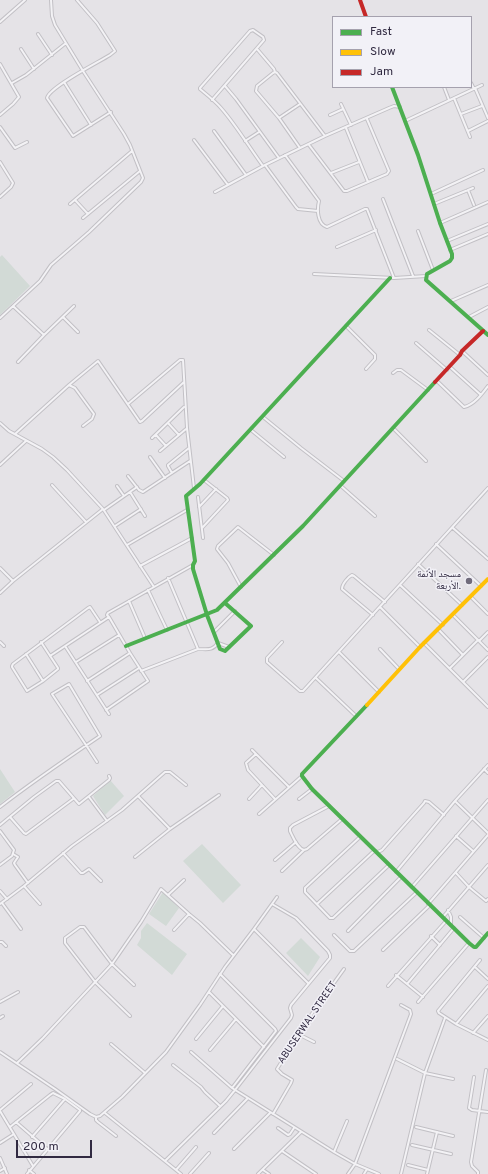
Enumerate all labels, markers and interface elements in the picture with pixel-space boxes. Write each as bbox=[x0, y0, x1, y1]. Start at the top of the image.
legend bbox=[332, 16, 472, 88]
text: Fast bbox=[370, 24, 392, 40]
text: Slow bbox=[370, 44, 396, 60]
text: Jam bbox=[370, 64, 393, 80]
place label: مسجد الأئمة الأربعة. bbox=[417, 569, 461, 592]
marker: مسجد الأئمة الأربعة. bbox=[464, 576, 474, 586]
street label: ABUSERWAL STREET bbox=[276, 979, 340, 1067]
scale bar bbox=[18, 1132, 94, 1158]
text: 200 m bbox=[23, 1139, 59, 1155]

